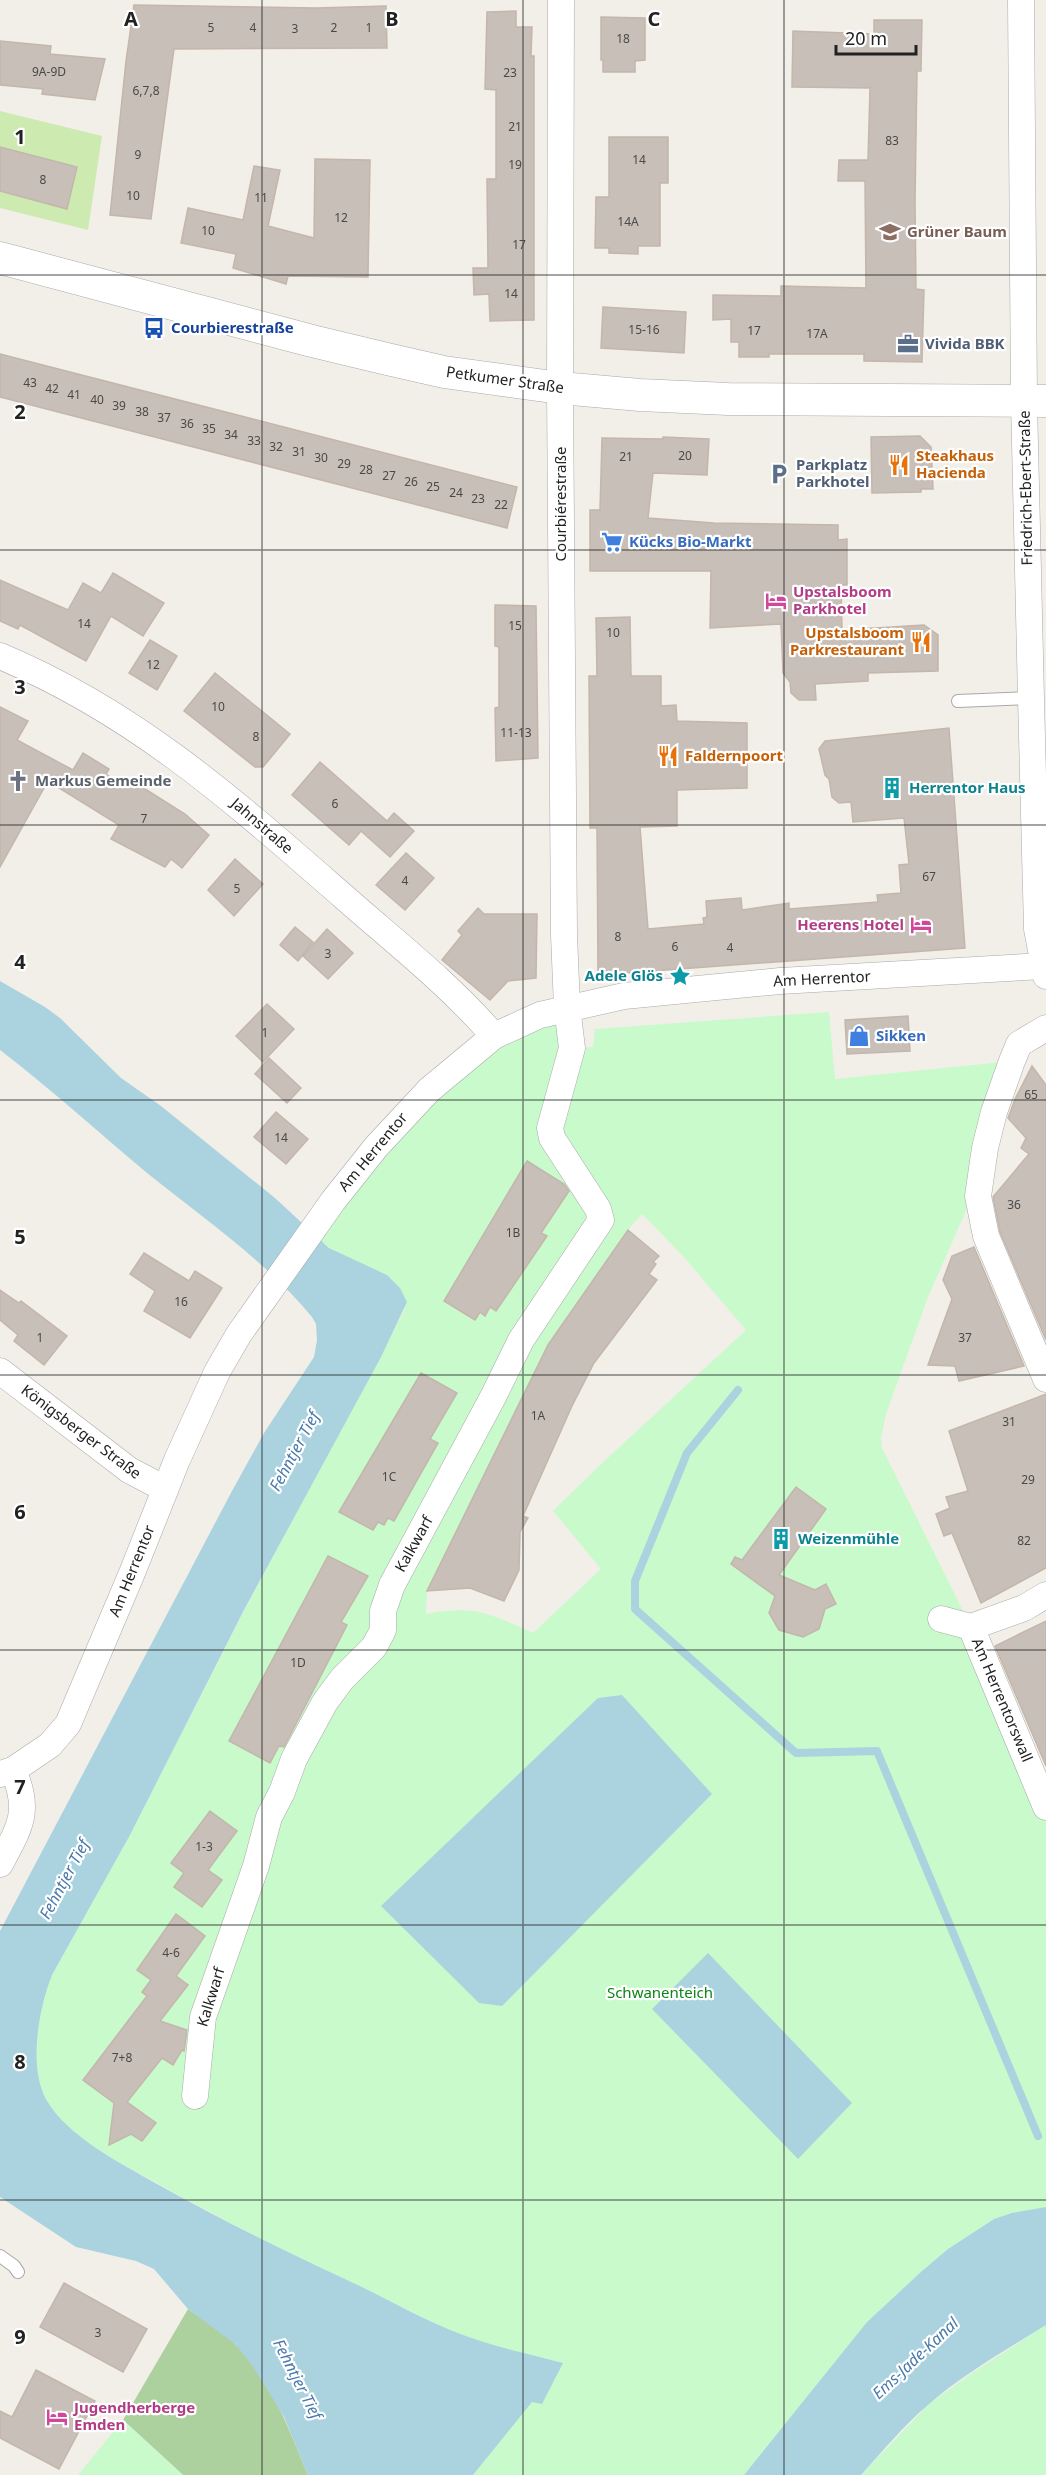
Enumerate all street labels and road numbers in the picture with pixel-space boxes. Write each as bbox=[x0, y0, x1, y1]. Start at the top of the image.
street label: Petkumer Straße bbox=[445, 361, 565, 397]
street label: Friedrich-Ebert-Straße bbox=[1014, 410, 1036, 566]
street label: Courbiérestraße bbox=[550, 447, 570, 561]
street label: Jahnstraße bbox=[226, 791, 298, 858]
street label: Am Herrentor bbox=[773, 965, 871, 991]
street label: Am Herrentor bbox=[333, 1108, 411, 1195]
street label: Königsberger Straße bbox=[18, 1379, 146, 1483]
street label: Kalkwarf bbox=[390, 1511, 437, 1575]
street label: Am Herrentor bbox=[104, 1522, 159, 1620]
street label: Am Herrentorswall bbox=[968, 1635, 1038, 1765]
street label: Kalkwarf bbox=[192, 1964, 229, 2029]

